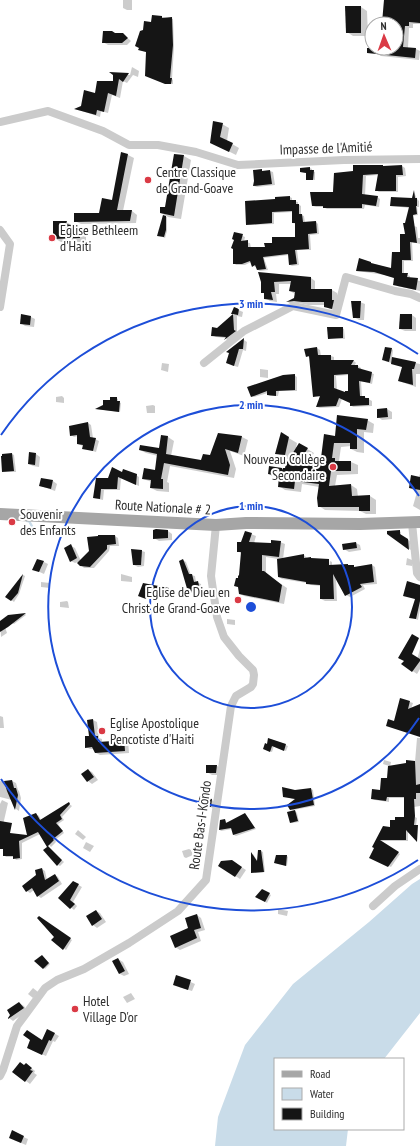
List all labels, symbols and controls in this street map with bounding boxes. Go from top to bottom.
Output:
north arrow [364,16,404,56]
text: N [380,19,387,33]
street label: Impasse de l'Amitié [279,137,373,159]
place label: Centre Classique de Grand-Goave [156,163,236,197]
marker: Centre Classique de Grand-Goave [143,175,153,185]
place label: Eglise Bethleem d'Haiti [60,221,138,255]
marker: Eglise Bethleem d'Haiti [47,233,57,243]
text: 3 min [239,296,263,311]
text: 2 min [239,397,263,412]
place label: Nouveau Collège Secondaire [243,450,325,484]
marker: Nouveau Collège Secondaire [328,462,338,472]
street label: Route Nationale # 2 [115,495,211,519]
text: 1 min [239,498,263,513]
place label: Souvenir des Enfants [20,505,76,539]
marker: Souvenir des Enfants [7,517,17,527]
place label: Eglise de Dieu en Christ de Grand-Goave [122,583,230,617]
marker: Eglise de Dieu en Christ de Grand-Goave [233,595,243,605]
centre of rings [244,600,258,614]
place label: Eglise Apostolique Pencotiste d'Haiti [110,714,199,748]
marker: Eglise Apostolique Pencotiste d'Haiti [97,726,107,736]
street label: Route Bas-I-Kondo [185,779,215,871]
place label: Hotel Village D'or [82,992,138,1026]
marker: Hotel Village D'or [70,1004,80,1014]
legend [274,1058,404,1130]
text: Road [310,1066,330,1081]
text: Water [310,1086,335,1101]
text: Building [310,1106,345,1121]

